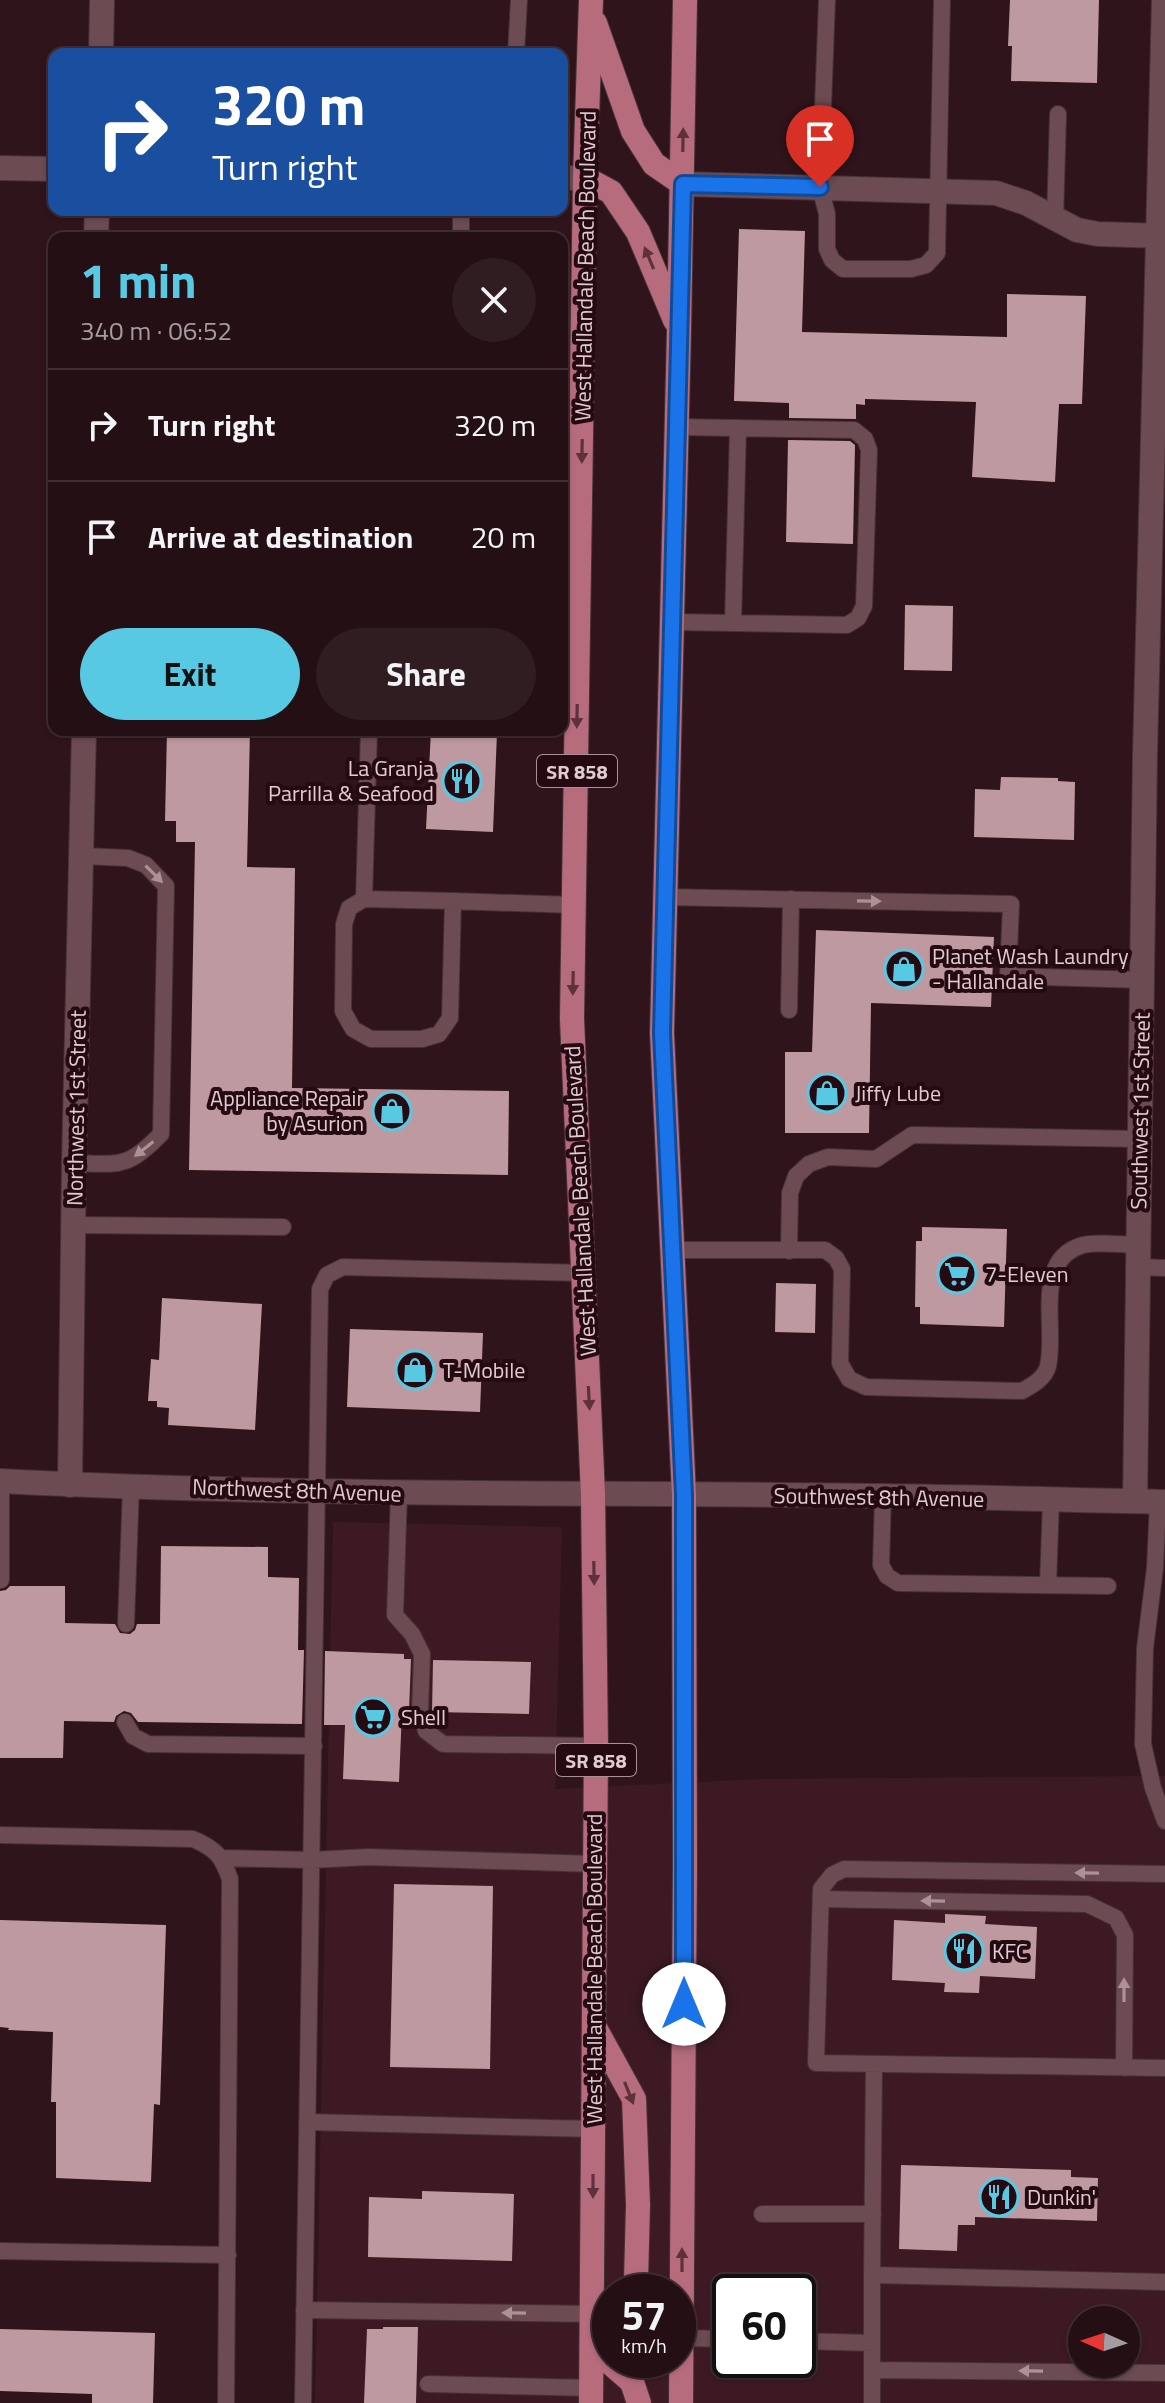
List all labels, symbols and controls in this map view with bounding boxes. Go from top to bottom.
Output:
text: 320 m [212,62,365,147]
icon: right [80,80,184,184]
pin [786,105,854,187]
street label: West Hallandale Beach Boulevard [565,110,605,422]
icon: arrive [798,117,842,161]
one-way arrow [677,127,689,152]
text: Turn right [212,139,357,194]
text: 1 min [80,244,197,317]
one-way arrow [643,246,656,270]
button: close [452,258,536,342]
text: 340 m · 06:52 [80,311,232,350]
text: Turn right [148,402,276,448]
text: 320 m [454,402,536,448]
icon: right [80,403,124,447]
one-way arrow [575,439,588,464]
text: Arrive at destination [148,514,413,560]
text: 20 m [471,514,536,560]
icon: arrive [80,515,124,559]
button: Exit [80,628,300,720]
button: Share [316,628,536,720]
one-way arrow [571,704,584,729]
place label: La Granja Parrilla & Seafood [268,751,434,810]
road number: SR 858 [537,755,617,787]
restaurant icon: La Granja Parrilla & Seafood [441,760,483,802]
one-way arrow [144,864,163,883]
one-way arrow [857,894,882,907]
place label: Planet Wash Laundry - Hallandale [932,939,1129,998]
shop icon: Planet Wash Laundry - Hallandale [883,948,925,990]
one-way arrow [567,971,579,996]
street label: Northwest 1st Street [57,1010,95,1206]
street label: Southwest 1st Street [1121,1012,1159,1210]
street label: West Hallandale Beach Boulevard [555,1045,605,1357]
shop icon: Jiffy Lube [806,1072,848,1114]
place label: Jiffy Lube [855,1076,941,1110]
place label: Appliance Repair by Asurion [210,1081,364,1140]
shop icon: Appliance Repair by Asurion [371,1090,413,1132]
one-way arrow [134,1141,154,1157]
supermarket icon: 7-Eleven [936,1253,978,1295]
place label: 7-Eleven [985,1257,1068,1291]
shop icon: T-Mobile [394,1349,436,1391]
place label: T-Mobile [443,1353,525,1387]
one-way arrow [583,1386,596,1411]
street label: Northwest 8th Avenue [192,1469,402,1511]
street label: Southwest 8th Avenue [773,1478,985,1516]
one-way arrow [588,1561,600,1586]
supermarket icon: Shell [352,1696,394,1738]
place label: Shell [401,1700,446,1734]
road number: SR 858 [556,1744,636,1776]
street label: West Hallandale Beach Boulevard [577,1814,611,2124]
one-way arrow [1074,1866,1099,1879]
one-way arrow [920,1895,945,1907]
restaurant icon: KFC [943,1930,985,1972]
place label: KFC [992,1934,1028,1968]
position arrow [642,1962,726,2046]
one-way arrow [1118,1977,1130,2002]
one-way arrow [623,2081,636,2105]
one-way arrow [587,2174,599,2199]
restaurant icon: Dunkin' [978,2176,1020,2218]
place label: Dunkin' [1027,2180,1096,2214]
one-way arrow [676,2247,688,2272]
speed limit sign: 60 [712,2274,816,2378]
text: 57 [622,2285,666,2346]
north arrow [1068,2306,1140,2378]
map controls [1068,2306,1140,2378]
one-way arrow [501,2307,526,2319]
text: km/h [621,2330,667,2361]
one-way arrow [1018,2365,1043,2377]

